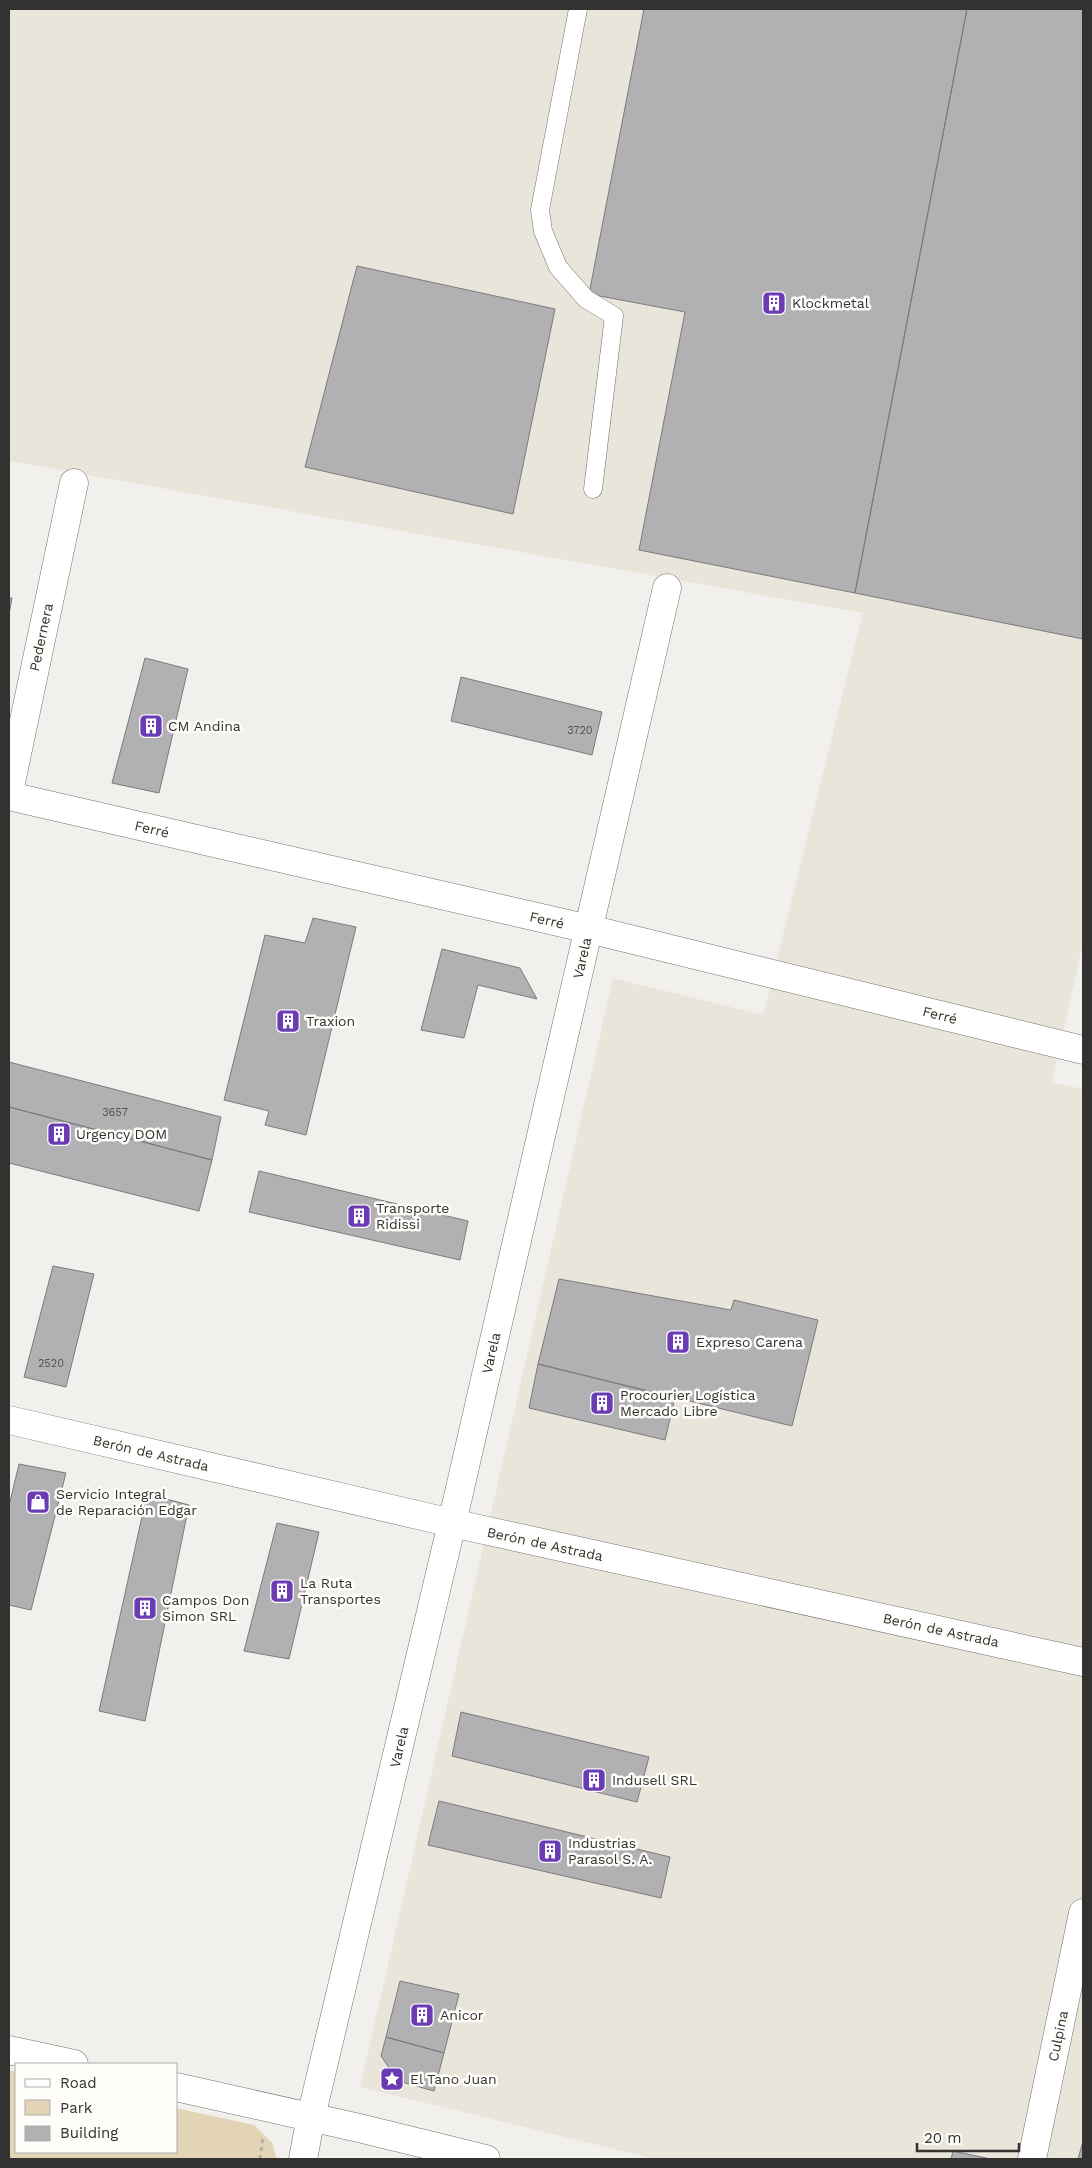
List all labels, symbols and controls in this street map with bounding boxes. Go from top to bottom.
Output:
building icon: Klockmetal [761,290,787,316]
place label: Klockmetal [792,295,870,311]
street label: Pedernera [26,601,56,673]
building icon: CM Andina [138,713,164,739]
place label: CM Andina [168,718,241,734]
house number: 3720 [567,724,593,737]
street label: Ferré [133,817,171,841]
street label: Ferré [528,908,566,932]
street label: Varela [569,936,595,980]
street label: Ferré [921,1003,959,1027]
building icon: Traxion [275,1008,301,1034]
place label: Traxion [306,1013,355,1029]
house number: 3657 [102,1106,128,1119]
building icon: Urgency DOM [46,1121,72,1147]
place label: Urgency DOM [76,1126,167,1142]
place label: Transporte Ridissi [376,1200,449,1232]
building icon: Transporte Ridissi [346,1203,372,1229]
building icon: Expreso Carena [665,1329,691,1355]
street label: Varela [478,1331,504,1375]
place label: Expreso Carena [696,1334,803,1350]
house number: 2520 [38,1357,64,1370]
place label: Procourier Logística Mercado Libre [620,1387,756,1419]
building icon: Procourier Logística Mercado Libre [589,1390,615,1416]
street label: Berón de Astrada [92,1432,210,1474]
place label: Servicio Integral de Reparación Edgar [56,1486,197,1518]
shop icon: Servicio Integral de Reparación Edgar [25,1489,51,1515]
street label: Berón de Astrada [486,1524,605,1564]
place label: La Ruta Transportes [300,1575,381,1607]
building icon: La Ruta Transportes [269,1578,295,1604]
place label: Campos Don Simon SRL [162,1592,249,1624]
building icon: Campos Don Simon SRL [132,1595,158,1621]
street label: Berón de Astrada [882,1610,1001,1650]
street label: Varela [386,1725,412,1769]
building icon: Indusell SRL [581,1767,607,1793]
place label: Indusell SRL [612,1772,697,1788]
place label: Industrias Parasol S. A. [568,1835,652,1867]
building icon: Industrias Parasol S. A. [537,1838,563,1864]
building icon: Anicor [409,2002,435,2028]
place label: Anicor [440,2007,484,2023]
street label: Culpina [1045,2009,1071,2063]
legend [15,2063,178,2153]
place icon: El Tano Juan [379,2066,405,2092]
place label: El Tano Juan [410,2071,497,2087]
text: Road [60,2074,97,2092]
text: Park [60,2099,93,2117]
scale bar [917,2120,1020,2152]
text: Building [60,2124,118,2142]
text: 20 m [924,2129,962,2147]

